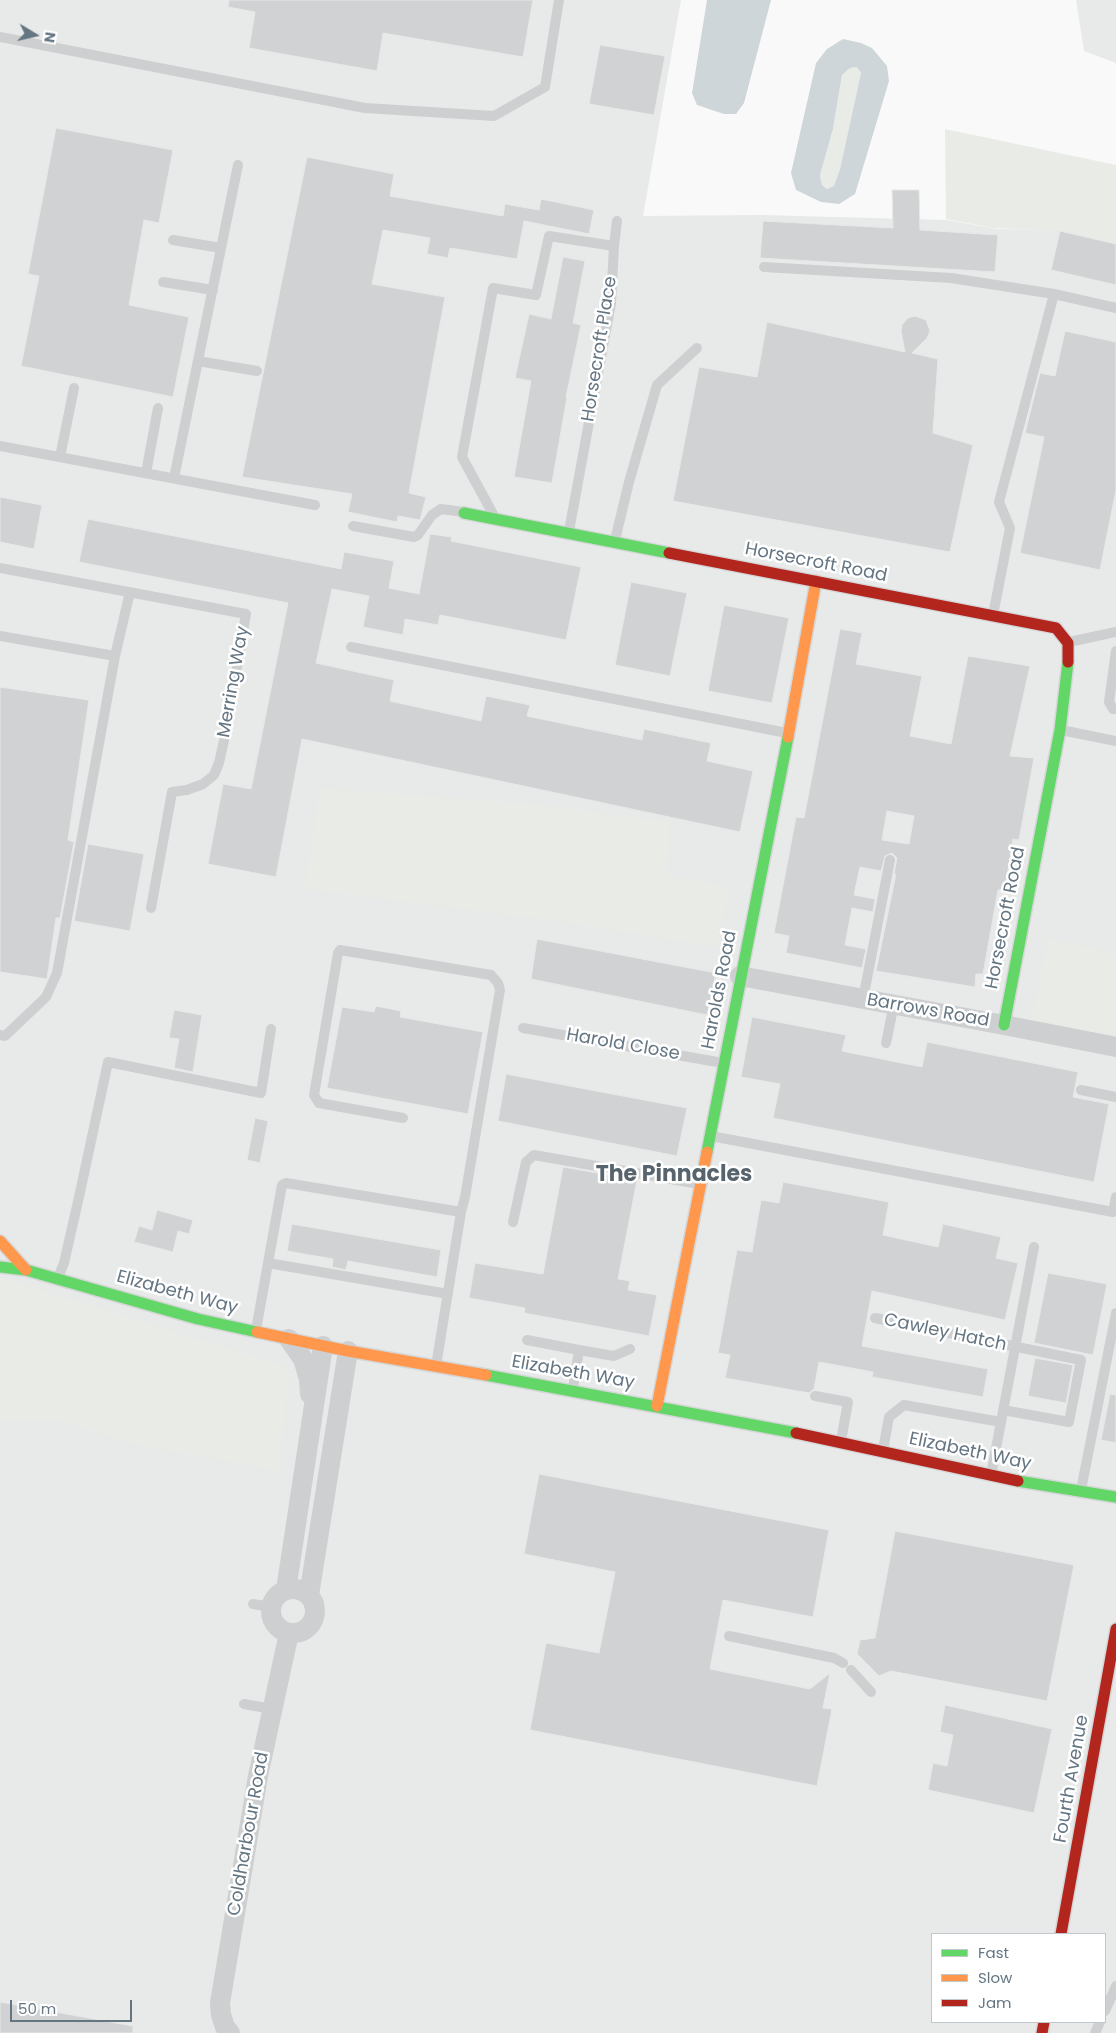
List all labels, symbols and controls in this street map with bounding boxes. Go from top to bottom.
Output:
north arrow [10,10,60,60]
text: N [39,31,61,44]
street label: Horsecroft Place [578,275,622,423]
street label: Horsecroft Road [743,539,889,587]
street label: Merring Way [214,625,254,739]
street label: Horsecroft Road [982,845,1030,991]
street label: Harolds Road [698,929,742,1051]
street label: Barrows Road [865,990,991,1032]
street label: Harold Close [565,1024,681,1066]
district label: The Pinnacles [596,1162,752,1188]
street label: Elizabeth Way [114,1266,240,1320]
street label: Cawley Hatch [882,1309,1008,1357]
street label: Elizabeth Way [510,1352,636,1394]
street label: Elizabeth Way [907,1428,1033,1476]
street label: Fourth Avenue [1050,1713,1094,1845]
street label: Coldharbour Road [224,1750,274,1918]
legend [931,1933,1106,2023]
text: Fast [978,1942,1009,1963]
text: Slow [978,1967,1012,1988]
scale bar [12,1990,135,2022]
text: Jam [978,1992,1012,2013]
text: 50 m [18,1998,56,2019]

